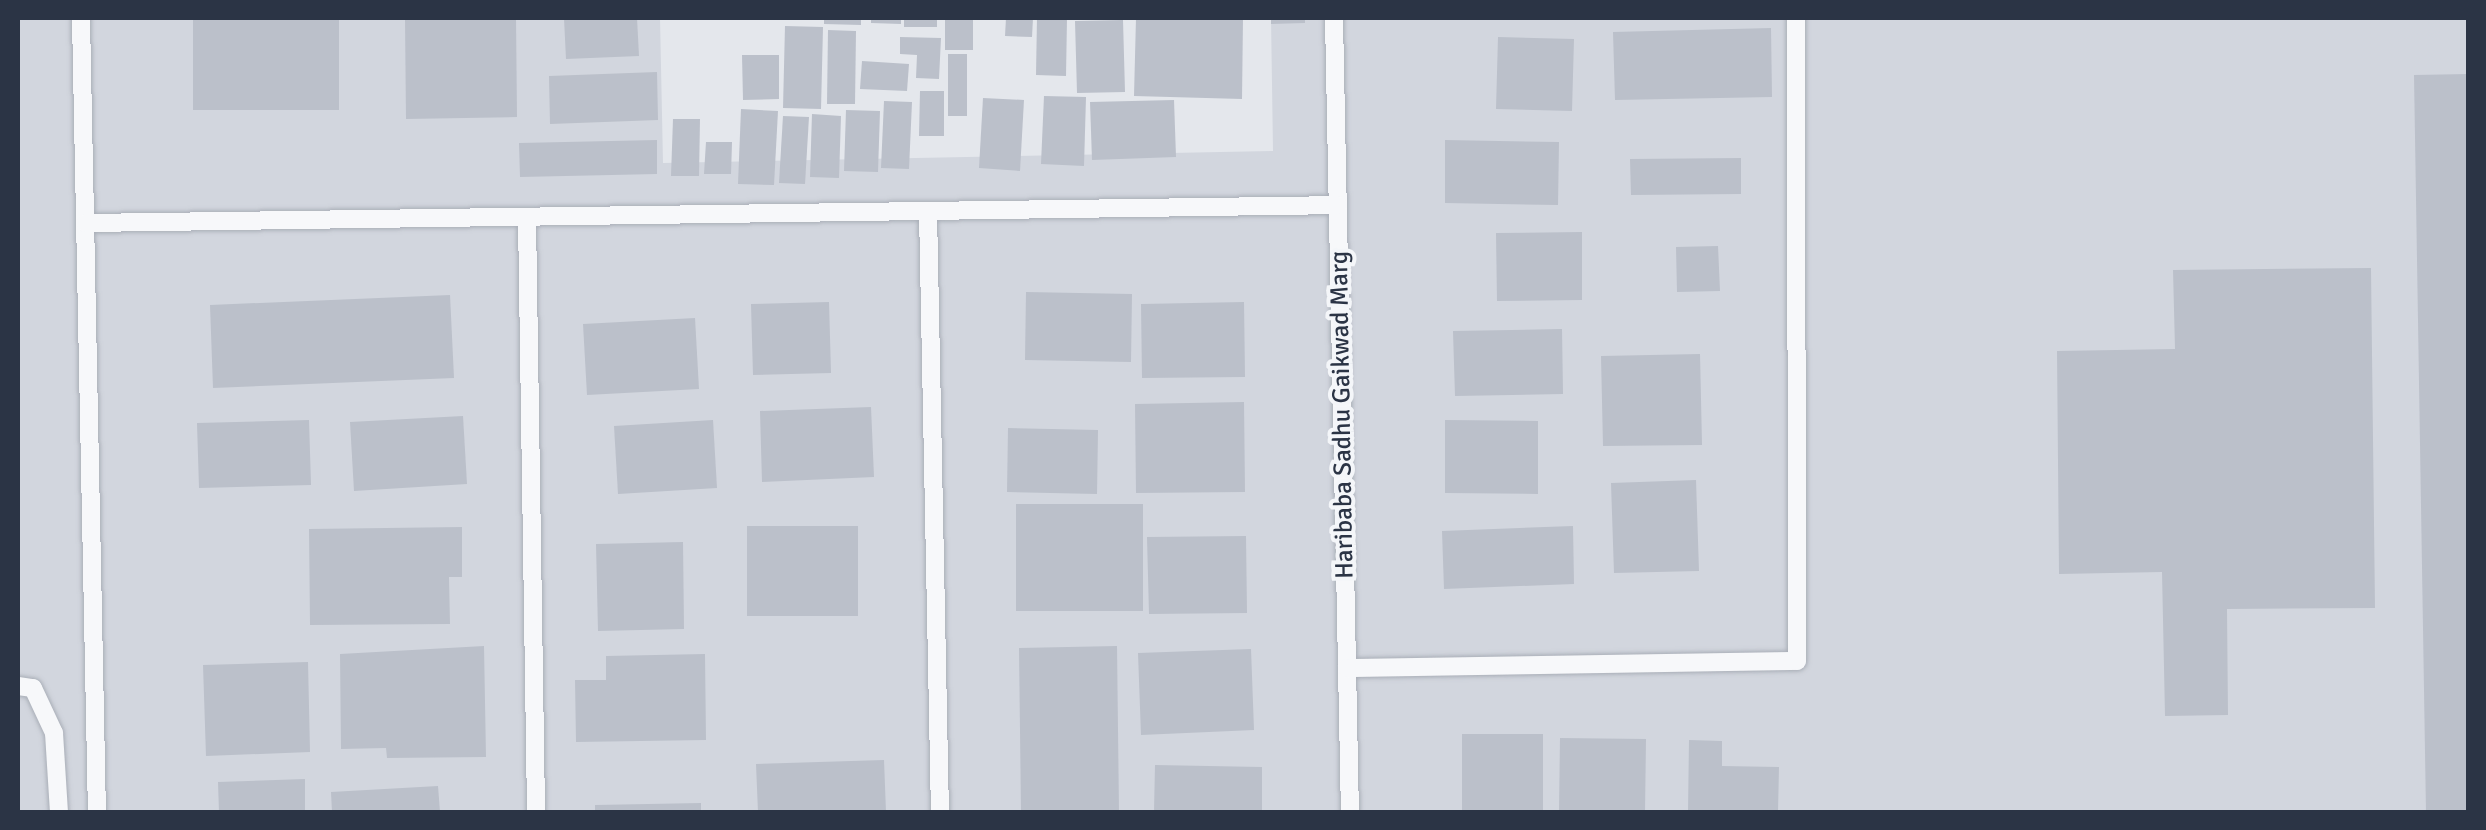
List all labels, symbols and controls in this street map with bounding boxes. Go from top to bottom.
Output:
street label: Haribaba Sadhu Gaikwad Marg [1324,251,1360,579]

